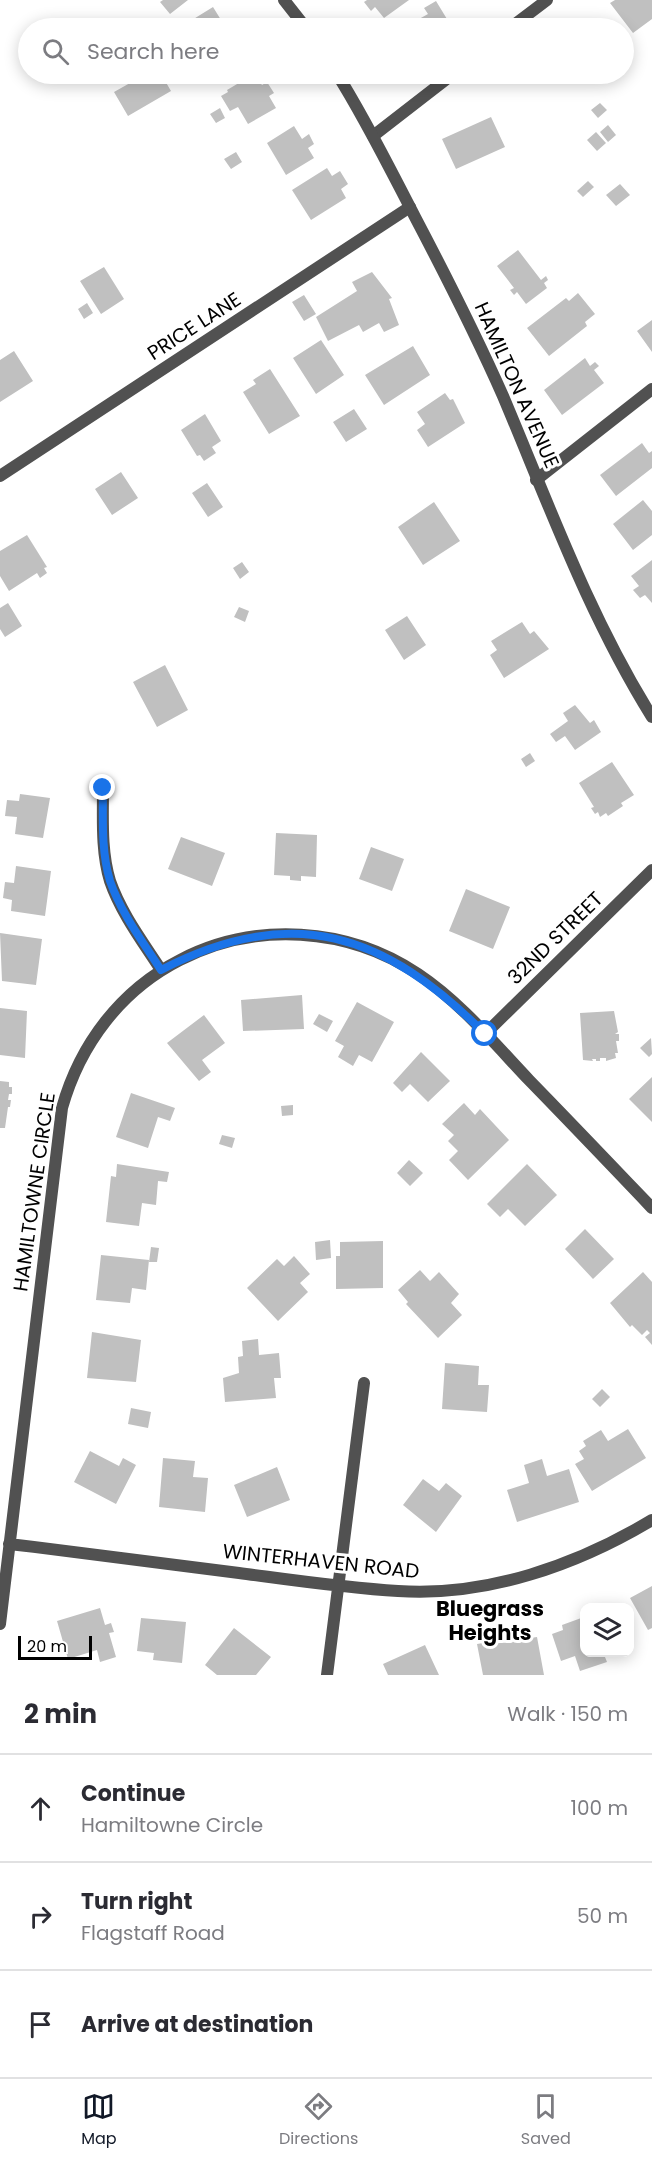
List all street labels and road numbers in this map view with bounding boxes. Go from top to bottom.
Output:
street label: PRICE LANE [142,285,246,367]
street label: HAMILTON AVENUE [468,297,566,473]
street label: 32ND STREET [501,885,609,991]
street label: HAMILTOWNE CIRCLE [6,1091,62,1293]
street label: WINTERHAVEN ROAD [221,1537,421,1585]

